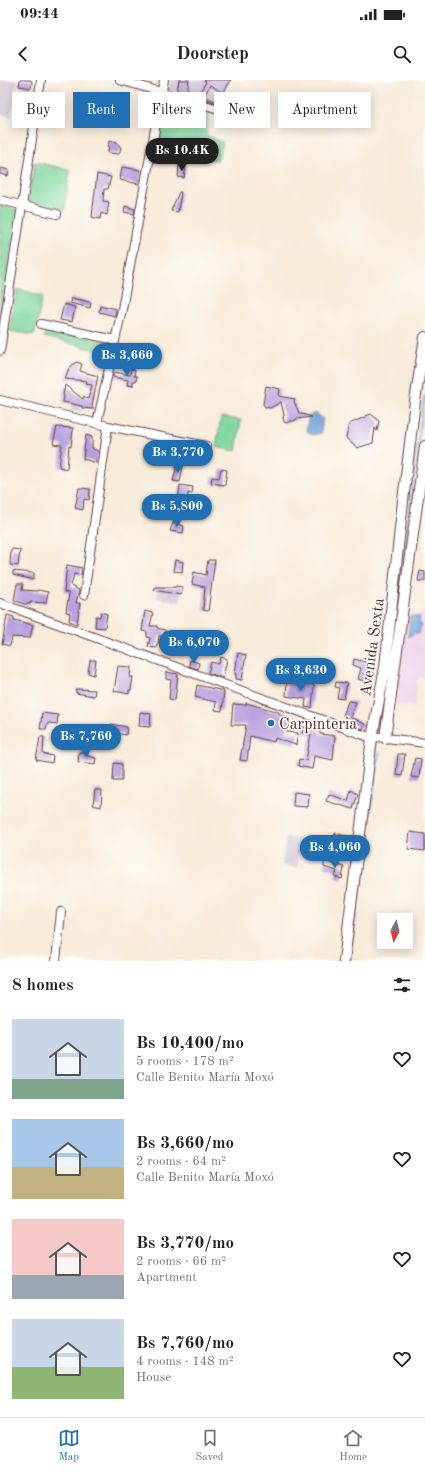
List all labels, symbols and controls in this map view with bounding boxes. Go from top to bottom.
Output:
text: 09:44 [20,7,59,22]
icon: back [12,43,34,65]
icon: search [391,43,413,65]
text: Doorstep [176,45,249,63]
chip: Buy [12,92,65,128]
chip: Rent [73,92,130,128]
chip: Filters [138,92,206,128]
chip: New [214,92,270,128]
chip: Apartment [278,92,371,128]
pin: Bs 10.4K [141,138,223,172]
text: Bs 10.4K [155,144,209,157]
pin: Bs 3,660 [86,343,168,377]
text: Bs 3,660 [101,349,153,362]
pin: Bs 3,770 [137,440,219,474]
text: Bs 3,770 [152,446,204,459]
pin: Bs 5,800 [136,494,218,528]
text: Bs 5,800 [151,500,203,513]
street label: Avenida Sexta [358,597,388,697]
pin: Bs 6,070 [153,630,235,664]
text: Bs 6,070 [168,636,220,649]
pin: Bs 3,630 [260,658,342,692]
text: Bs 3,630 [275,664,327,677]
place label: Carpinteria [279,717,357,733]
marker: Carpinteria [266,718,276,728]
pin: Bs 7,760 [45,724,127,758]
text: Bs 7,760 [60,730,112,743]
pin: Bs 4,060 [294,835,376,869]
text: Bs 4,060 [309,841,361,854]
north arrow [377,913,413,949]
map controls [377,913,413,949]
icon: filters [391,974,413,996]
text: 8 homes [12,977,74,994]
icon: home [44,1035,92,1083]
text: Bs 10,400/mo [136,1035,244,1052]
icon: heart [391,1048,413,1070]
text: 5 rooms · 178 m² [136,1055,234,1068]
text: Calle Benito María Moxó [136,1071,274,1084]
icon: home [44,1135,92,1183]
text: Bs 3,660/mo [136,1135,234,1152]
icon: heart [391,1148,413,1170]
text: 2 rooms · 64 m² [136,1155,226,1168]
text: Calle Benito María Moxó [136,1171,274,1184]
icon: home [44,1235,92,1283]
text: Bs 3,770/mo [136,1235,234,1252]
icon: heart [391,1248,413,1270]
text: 2 rooms · 66 m² [136,1255,226,1268]
text: Apartment [136,1271,197,1284]
icon: home [44,1335,92,1383]
text: Bs 7,760/mo [136,1335,234,1352]
icon: heart [391,1348,413,1370]
text: 4 rooms · 148 m² [136,1355,234,1368]
text: House [136,1371,171,1384]
tab: Map [58,1427,80,1465]
tab: Saved [196,1427,224,1465]
tab: Home [339,1427,367,1465]

